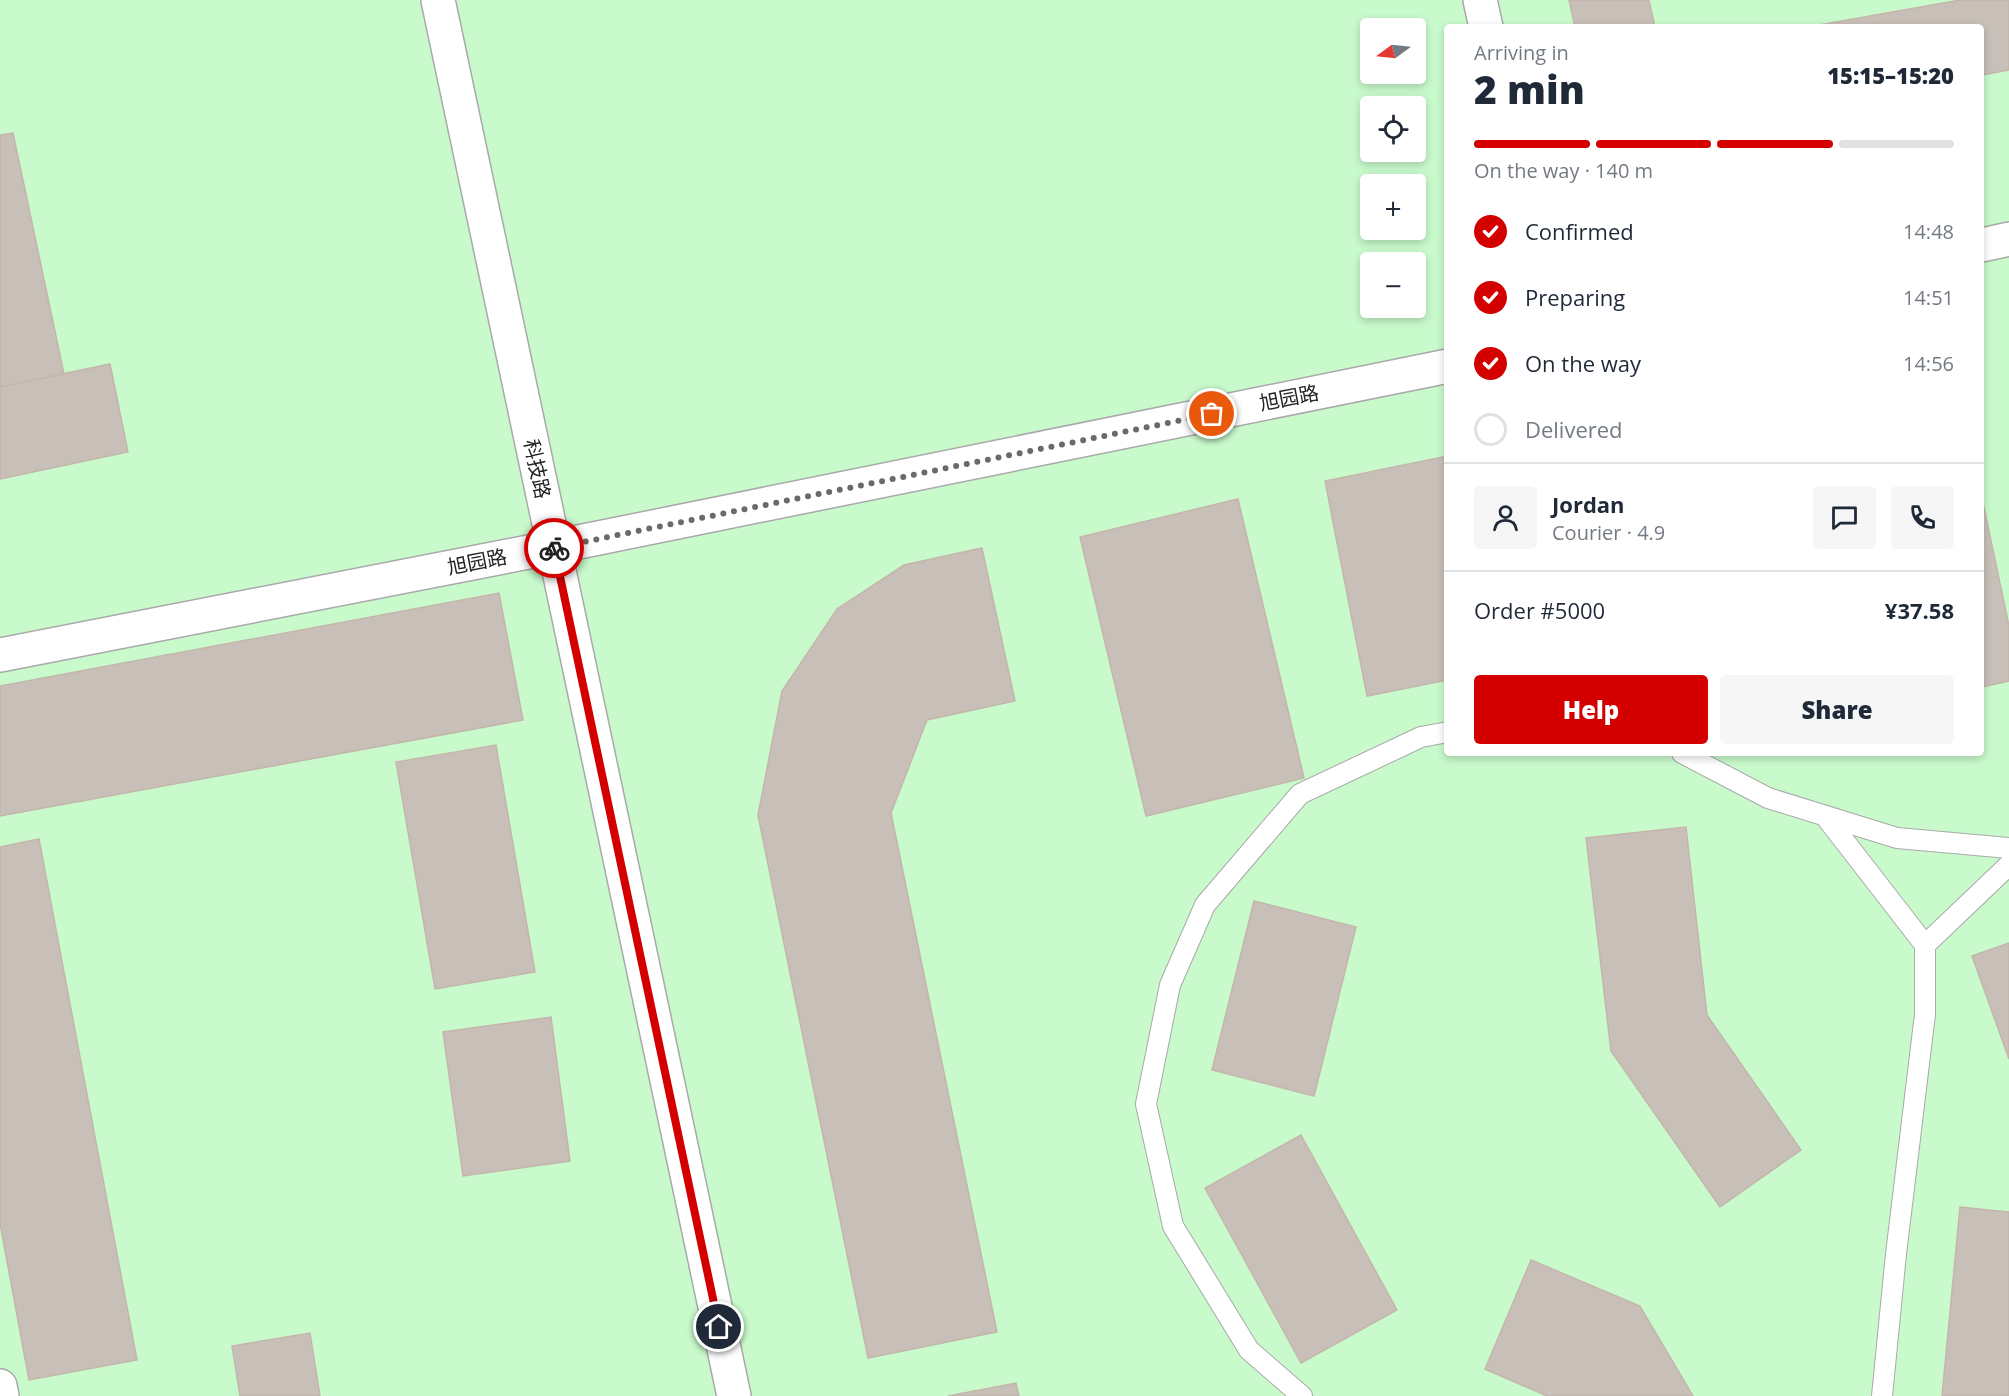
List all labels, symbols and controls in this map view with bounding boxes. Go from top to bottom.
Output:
north arrow [1360,18,1426,84]
map controls [1360,18,1426,318]
text: Arriving in [1474,39,1569,66]
text: 15:15–15:20 [1827,60,1954,90]
text: 2 min [1474,62,1585,115]
button: locate [1360,96,1426,162]
text: On the way · 140 m [1474,157,1653,184]
button: + [1360,174,1426,240]
icon: check [1474,215,1507,248]
text: Confirmed [1525,216,1634,246]
text: 14:48 [1903,218,1954,245]
button: − [1360,252,1426,318]
icon: check [1474,281,1507,314]
text: Preparing [1525,282,1625,312]
text: 14:51 [1903,284,1954,311]
icon: check [1474,347,1507,380]
text: On the way [1525,348,1641,378]
text: 14:56 [1903,350,1954,377]
street label: 旭园路 [1257,379,1321,416]
pin [1186,388,1237,439]
icon: bag [1195,397,1228,430]
text: Delivered [1525,414,1623,444]
street label: 科技路 [518,437,557,501]
button: person [1474,486,1537,549]
button: chat [1813,486,1876,549]
button: phone [1891,486,1954,549]
text: Jordan [1552,489,1625,519]
courier [524,518,584,578]
text: Courier · 4.9 [1552,519,1665,546]
icon: bike [538,532,571,565]
street label: 旭园路 [445,543,509,580]
text: Order #5000 [1474,595,1605,625]
text: ¥37.58 [1885,595,1954,625]
button: Help [1474,675,1708,744]
button: Share [1720,675,1954,744]
pin [693,1301,744,1352]
icon: home [702,1310,735,1343]

